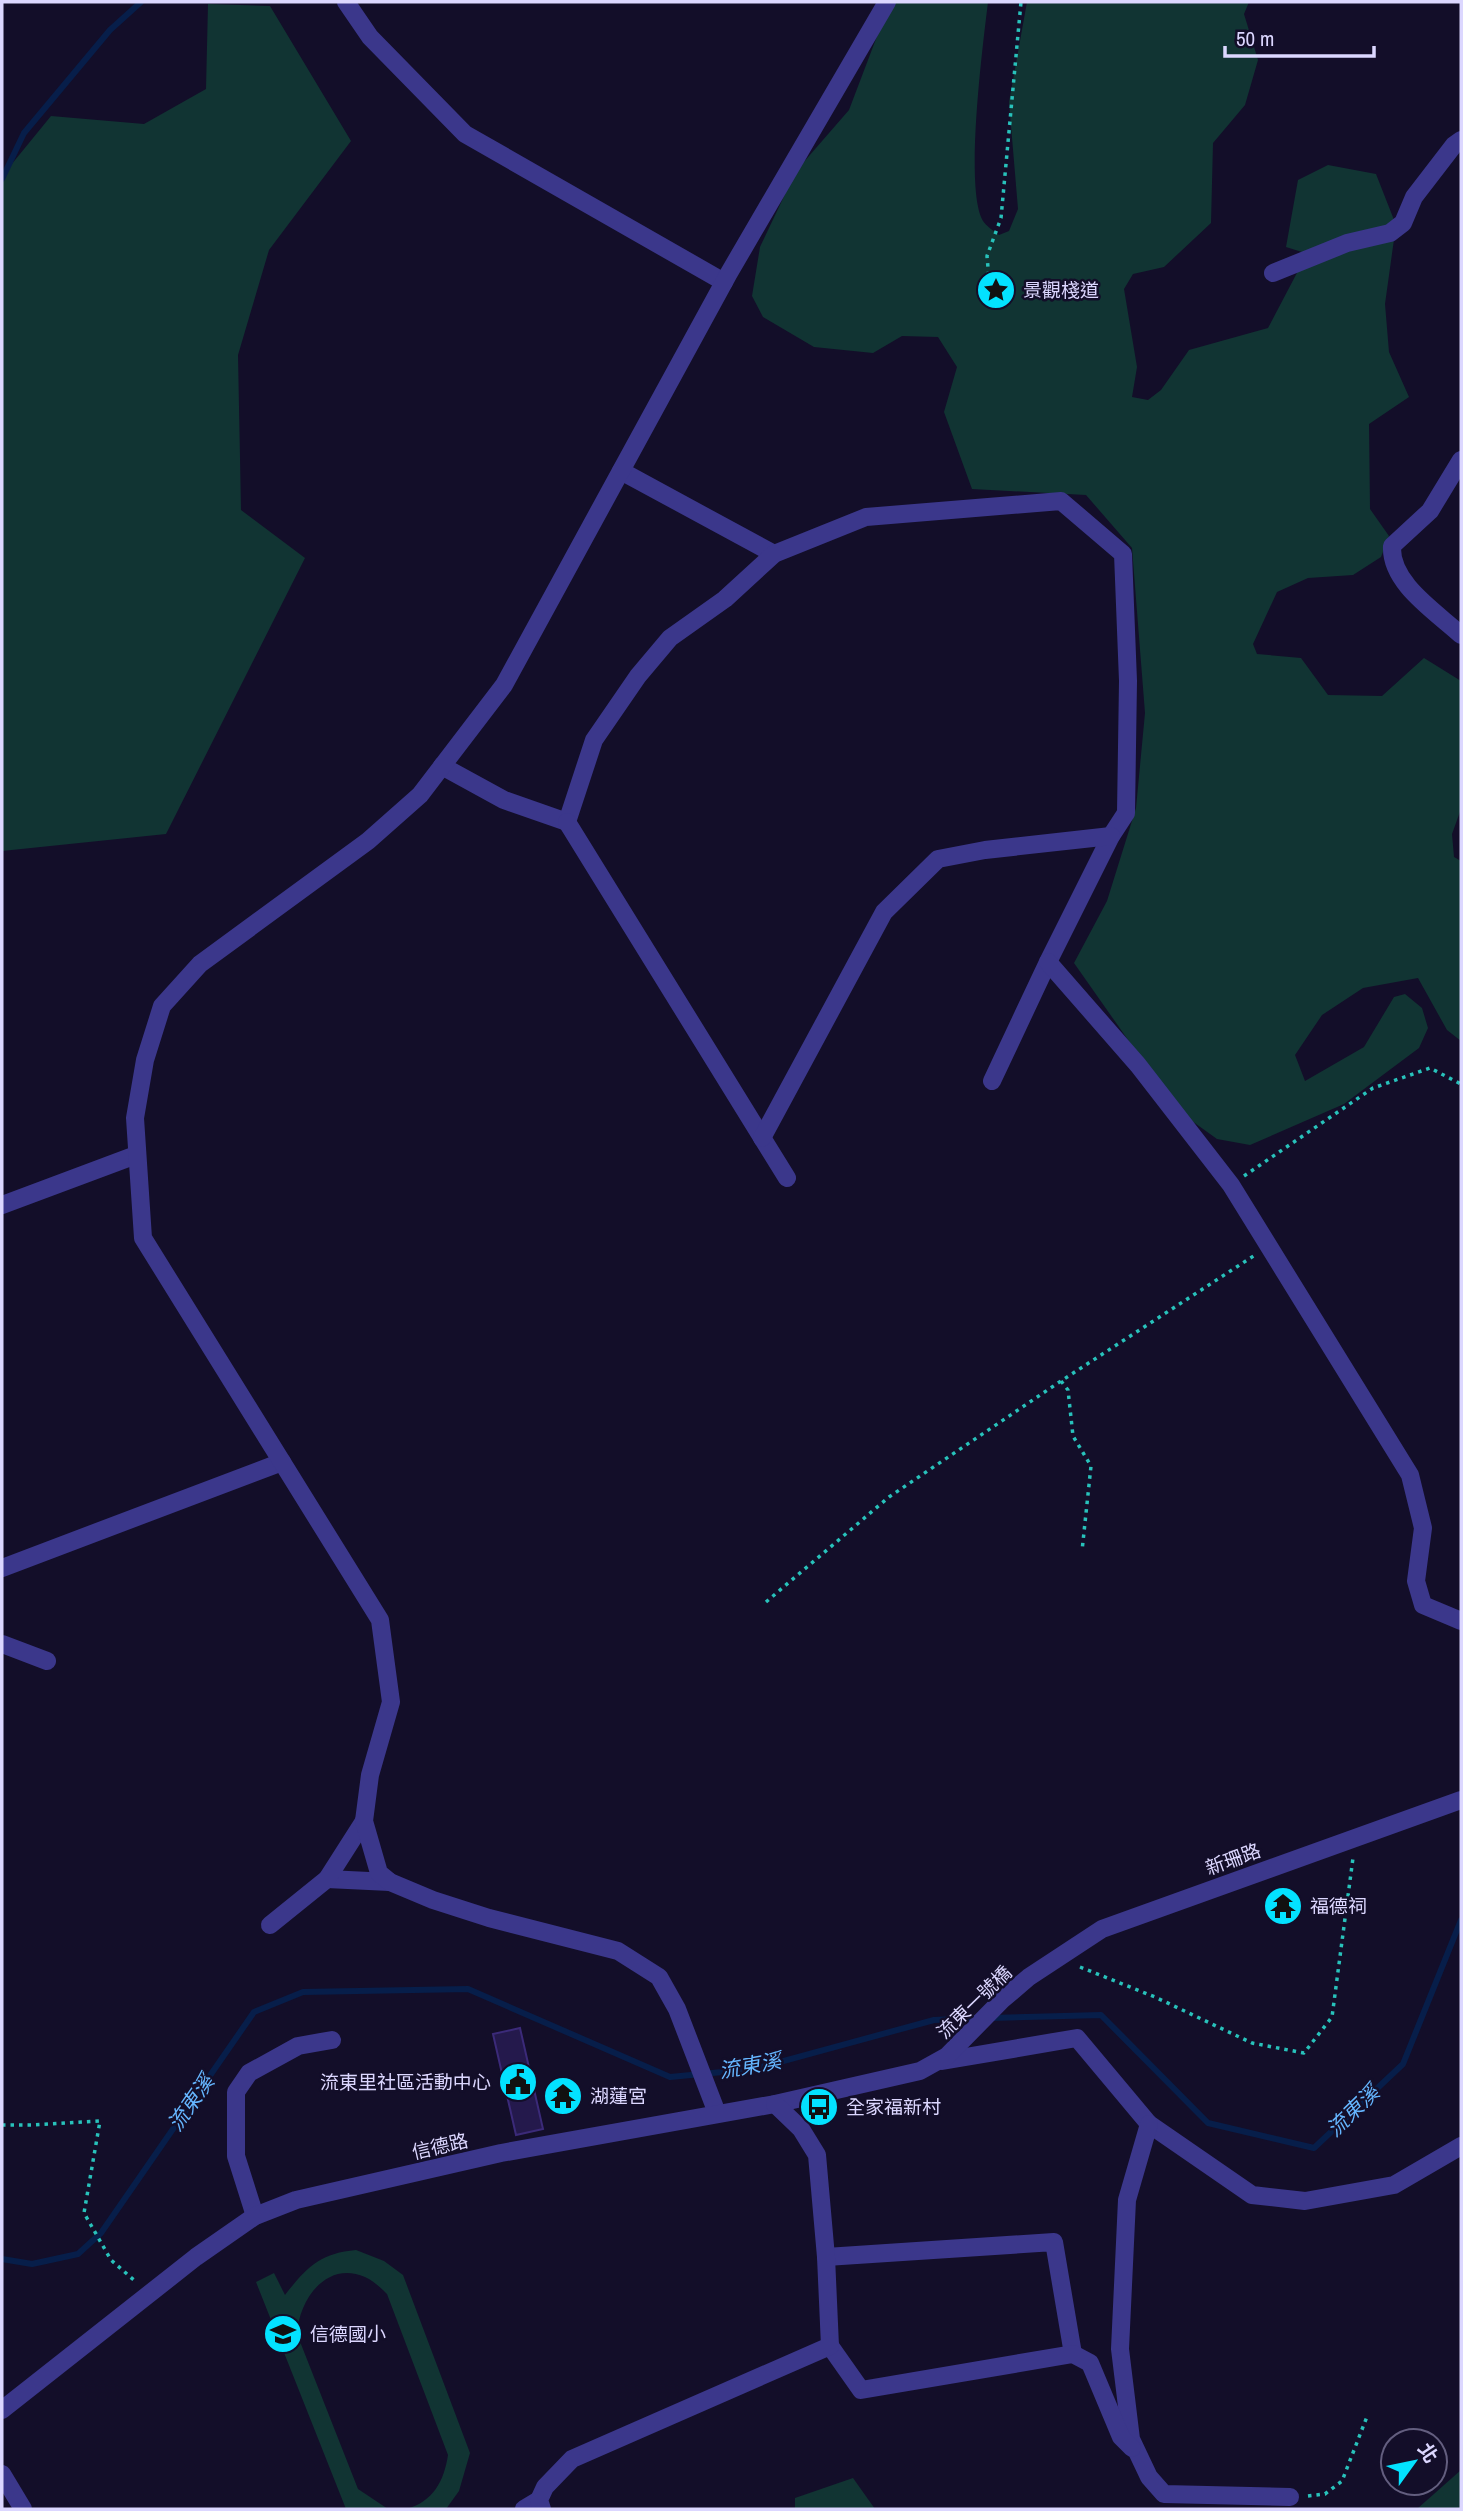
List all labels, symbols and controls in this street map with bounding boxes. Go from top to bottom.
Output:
scale bar [1225,14,1374,58]
text: 50 m [1236,24,1274,53]
place icon: 景觀棧道 [975,269,1017,311]
place label: 景觀棧道 [1023,277,1099,303]
street label: 新珊路 [1202,1837,1264,1881]
temple icon: 福德祠 [1262,1885,1304,1927]
place label: 福德祠 [1310,1893,1367,1919]
street label: 流東一號橋 [931,1960,1017,2044]
water label: 流東溪 [716,2045,786,2085]
public building icon: 流東里社區活動中心 [497,2061,539,2103]
water label: 流東溪 [161,2066,222,2137]
place label: 流東里社區活動中心 [320,2069,491,2095]
temple icon: 湖蓮宮 [542,2075,584,2117]
water label: 流東溪 [1320,2076,1388,2143]
place label: 湖蓮宮 [590,2083,647,2109]
bus stop icon: 全家福新村 [798,2086,840,2128]
place label: 全家福新村 [846,2094,941,2120]
street label: 信德路 [409,2127,471,2165]
school or university icon: 信德國小 [262,2313,304,2355]
place label: 信德國小 [310,2321,386,2347]
north arrow [1379,2427,1449,2497]
text: 北 [1412,2438,1444,2468]

